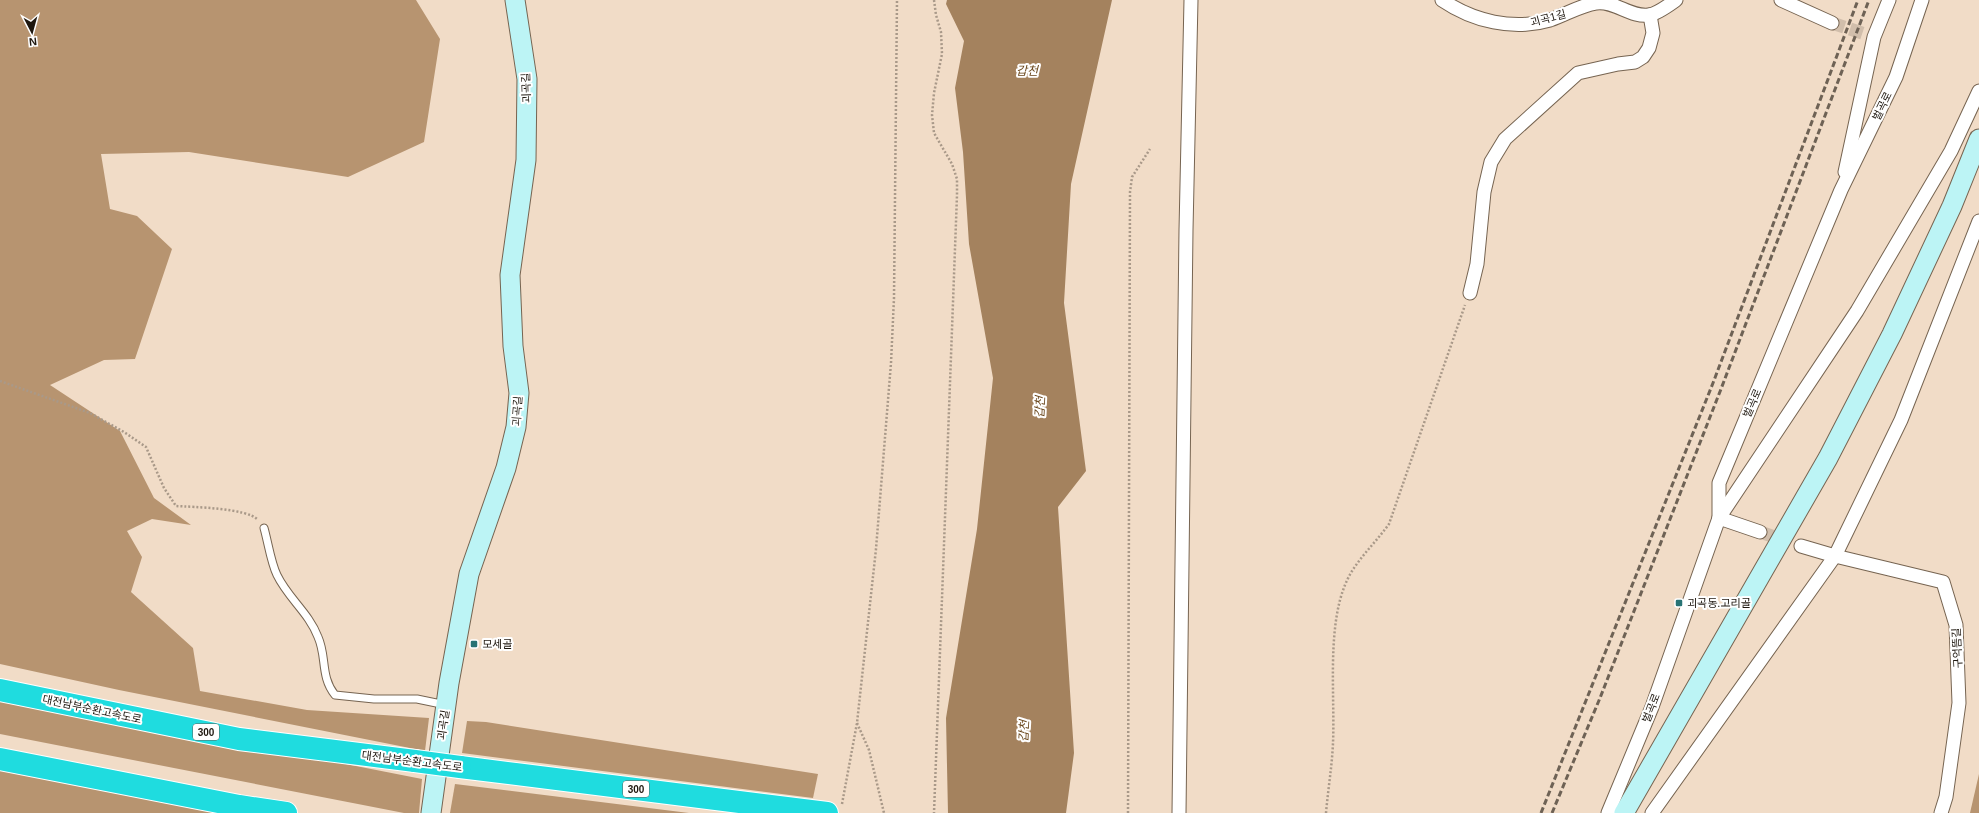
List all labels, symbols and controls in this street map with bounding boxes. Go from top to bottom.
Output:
street label: 괴곡1길 [1529,7,1567,29]
north arrow [12,12,52,52]
text: N [28,36,38,48]
water label: 갑천 [1016,64,1040,78]
street label: 괴곡길 [519,73,533,103]
street label: 벌곡로 [1870,90,1894,122]
street label: 벌곡로 [1741,387,1763,419]
water label: 갑천 [1032,394,1048,418]
street label: 괴곡길 [510,395,524,427]
place label: 괴곡동.고리골 [1687,597,1751,609]
marker: 괴곡동.고리골 [1674,598,1684,608]
street label: 구억뜸길 [1950,627,1964,669]
place label: 모세골 [482,638,512,650]
marker: 모세골 [469,639,479,649]
street label: 벌곡로 [1640,692,1662,724]
street label: 대전남부순환고속도로 [41,693,143,725]
street label: 괴곡길 [435,709,451,741]
water label: 갑천 [1016,718,1032,742]
road number: 300 [193,724,219,740]
street label: 대전남부순환고속도로 [361,749,463,773]
road number: 300 [623,781,649,797]

